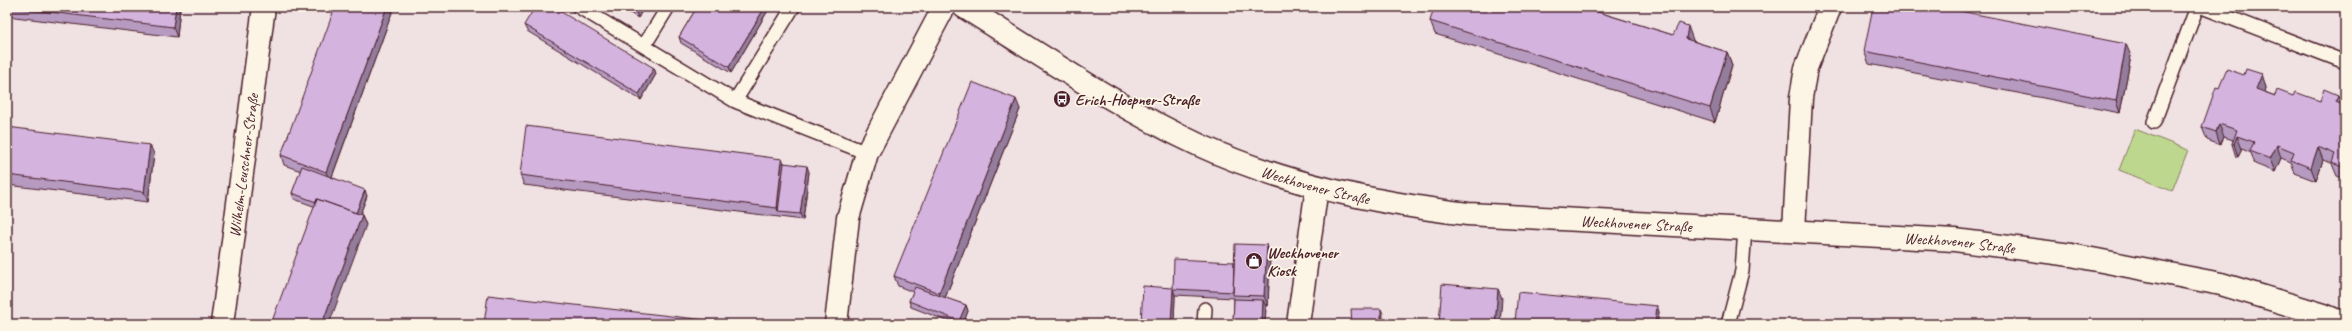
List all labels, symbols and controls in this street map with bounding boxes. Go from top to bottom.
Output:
bus stop icon: Erich-Hoepner-Straße [1052,89,1072,109]
place label: Erich-Hoepner-Straße [1075,90,1201,110]
street label: Wilhelm-Leuschner-Straße [225,91,264,238]
street label: Weckhovener Straße [1258,161,1373,210]
street label: Weckhovener Straße [1580,211,1694,237]
street label: Weckhovener Straße [1904,228,2018,259]
place label: Weckhovener Kiosk [1267,243,1340,281]
shop icon: Weckhovener Kiosk [1244,251,1264,271]

